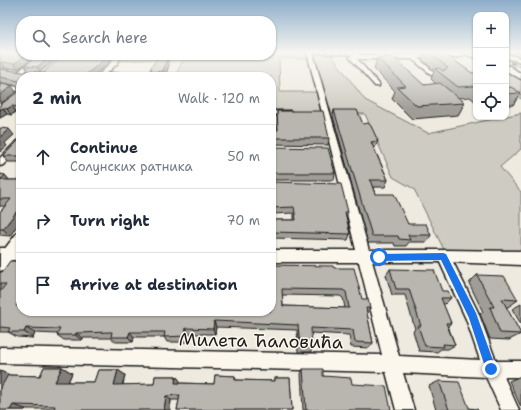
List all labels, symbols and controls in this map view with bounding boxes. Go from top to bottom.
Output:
map controls [473,12,509,120]
button: + [473,12,509,48]
search box [16,16,276,60]
icon: search [30,27,52,49]
text: Search here [62,28,148,48]
button: − [473,48,509,84]
button: locate [473,84,509,120]
text: 2 min [32,87,82,109]
text: Walk · 120 m [178,90,260,107]
text: Continue [70,138,138,158]
icon: ahead [32,146,54,168]
text: 50 m [227,148,260,165]
text: Солунских ратника [70,158,193,175]
icon: right [32,210,54,232]
text: Turn right [70,211,150,231]
text: 70 m [226,212,260,229]
route start [370,248,388,266]
icon: arrive [32,274,54,296]
text: Arrive at destination [70,275,238,295]
street label: Милета Ћаловића [179,328,343,354]
route end [482,360,500,378]

